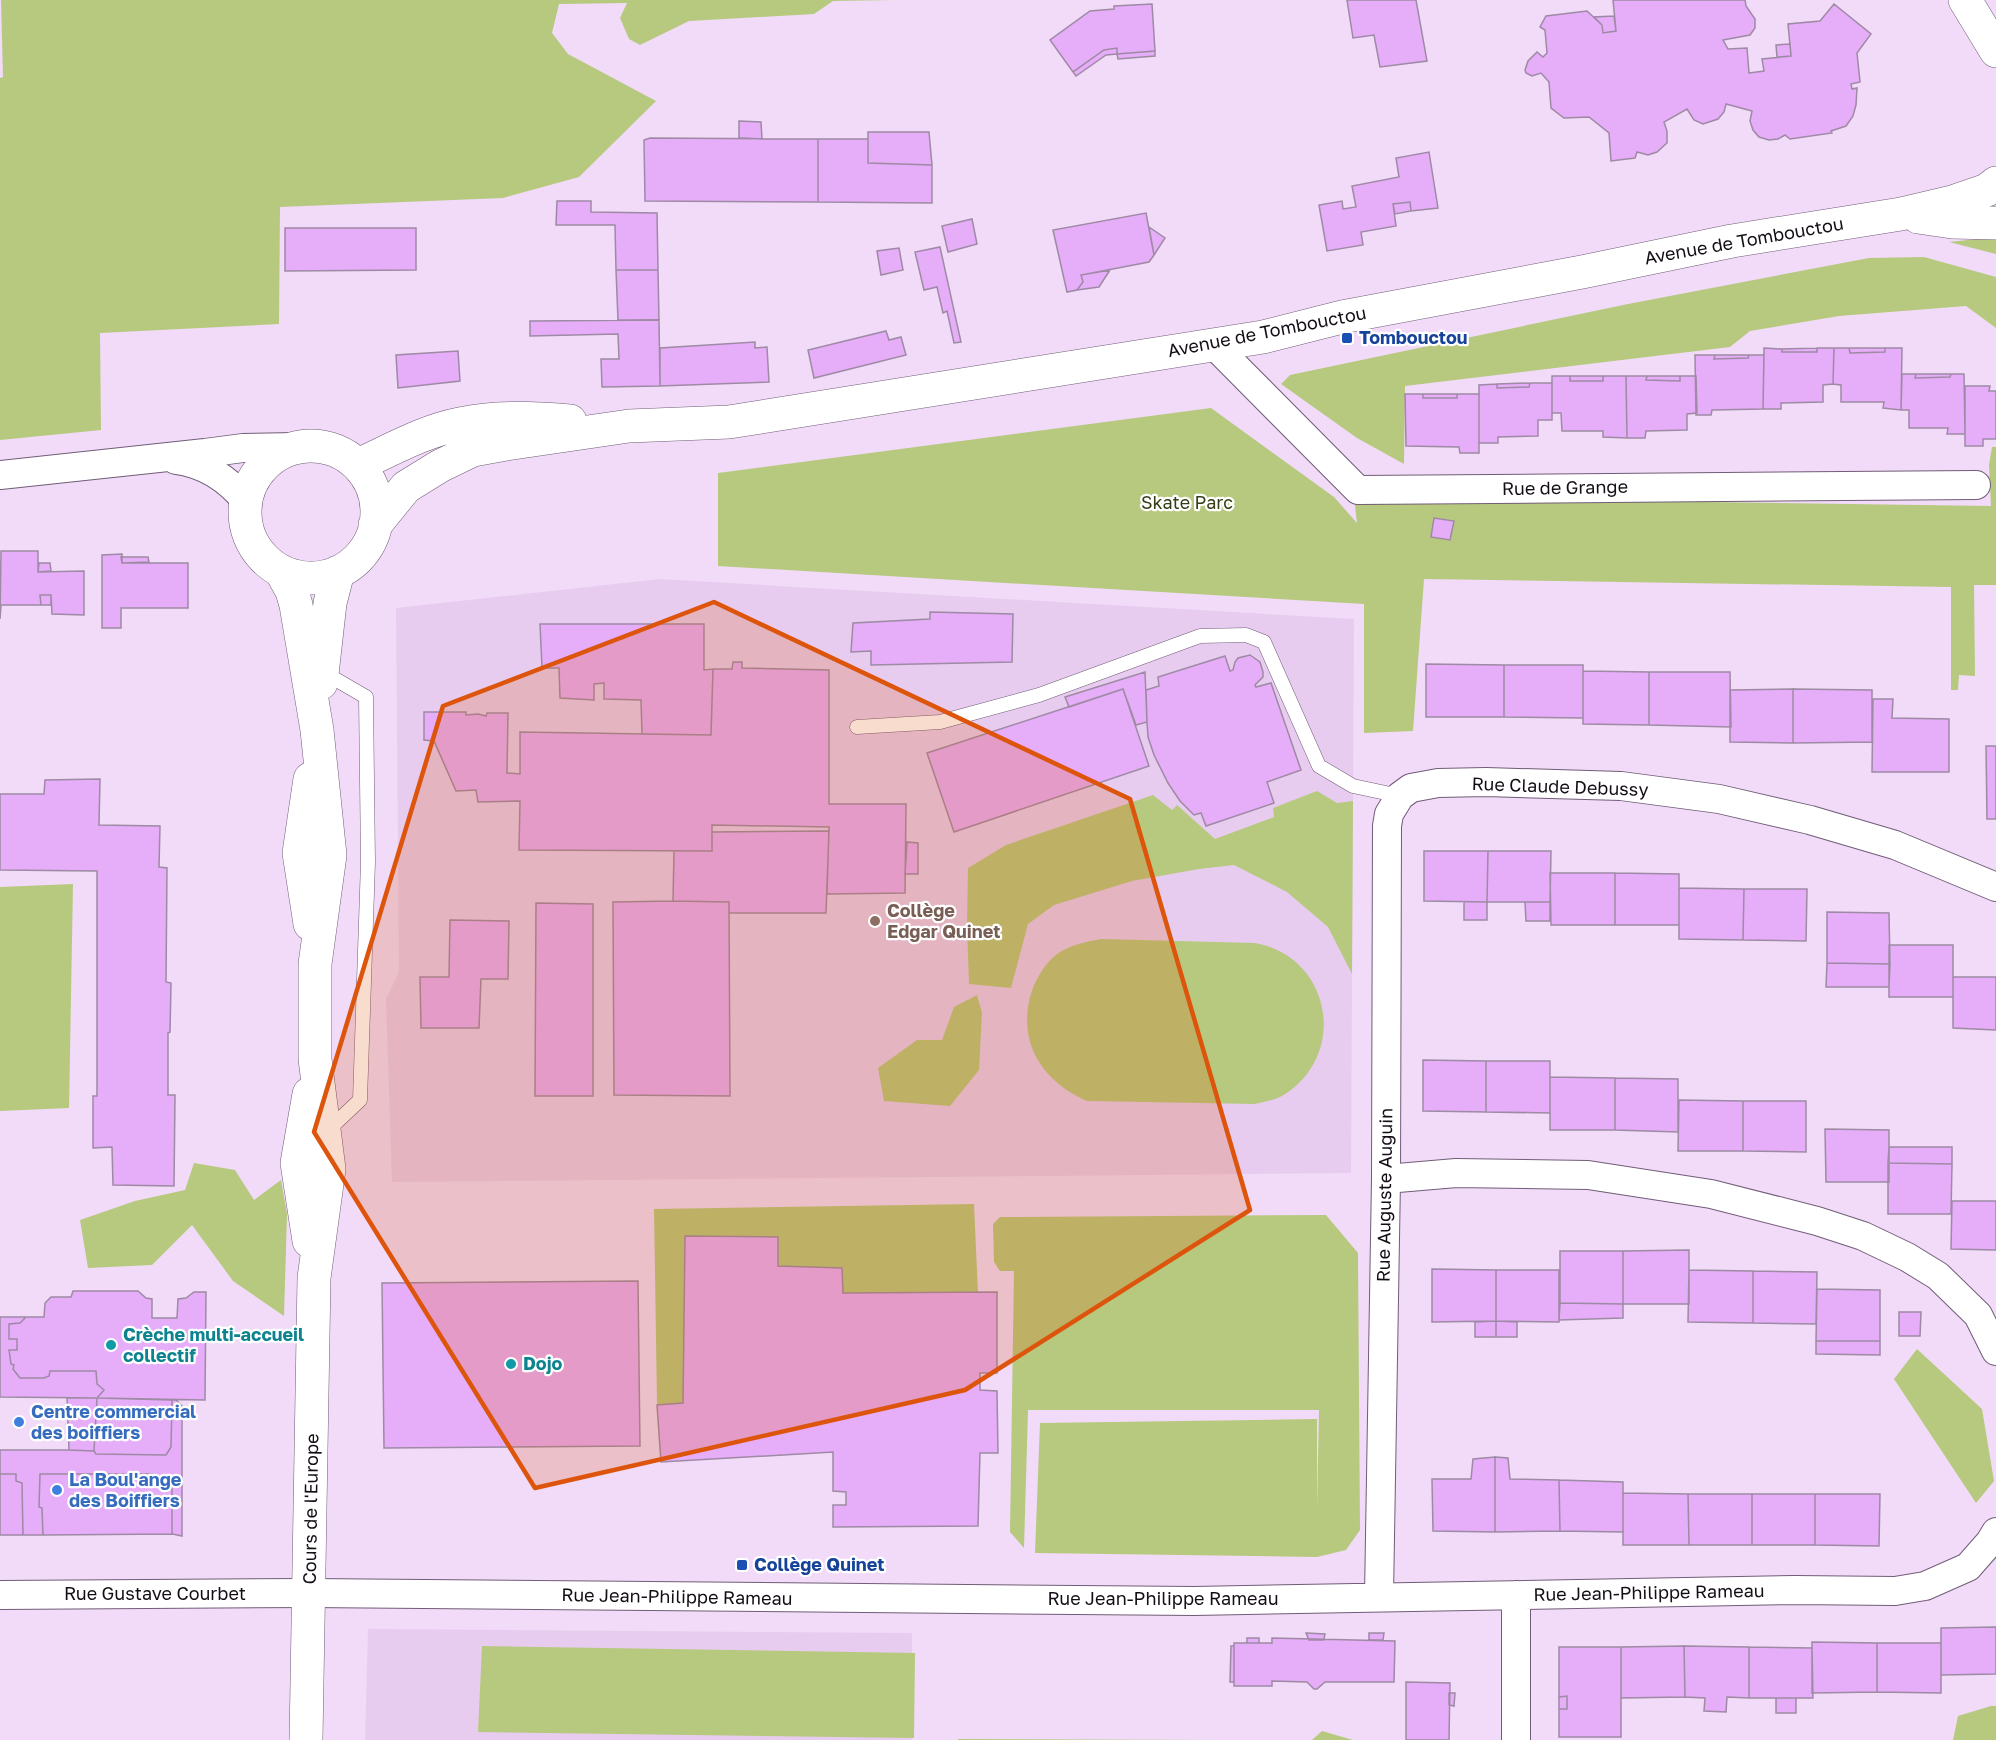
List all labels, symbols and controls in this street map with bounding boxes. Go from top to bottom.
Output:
street label: Avenue de Tombouctou [1643,212,1845,268]
street label: Avenue de Tombouctou [1166,301,1368,361]
place label: Tombouctou [1359,326,1467,348]
marker: Tombouctou [1340,331,1354,345]
street label: Rue de Grange [1502,475,1628,499]
park label: Skate Parc [1141,491,1233,513]
street label: Rue Claude Debussy [1471,772,1649,800]
place label: Collège Edgar Quinet [887,899,1000,942]
marker: Collège Edgar Quinet [868,914,882,928]
street label: Rue Auguste Auguin [1371,1108,1397,1282]
place label: Crèche multi-accueil collectif [123,1323,304,1366]
marker: Crèche multi-accueil collectif [104,1338,118,1352]
place label: Dojo [523,1352,563,1374]
marker: Dojo [504,1357,518,1371]
place label: Centre commercial des boiffiers [31,1400,196,1443]
marker: Centre commercial des boiffiers [12,1415,26,1429]
street label: Cours de l'Europe [298,1433,322,1585]
place label: La Boul'ange des Boiffiers [69,1468,182,1511]
marker: La Boul'ange des Boiffiers [50,1483,64,1497]
place label: Collège Quinet [754,1553,884,1575]
marker: Collège Quinet [735,1558,749,1572]
street label: Rue Jean-Philippe Rameau [1533,1579,1765,1605]
street label: Rue Gustave Courbet [64,1582,246,1604]
street label: Rue Jean-Philippe Rameau [561,1583,793,1609]
street label: Rue Jean-Philippe Rameau [1047,1587,1279,1609]

